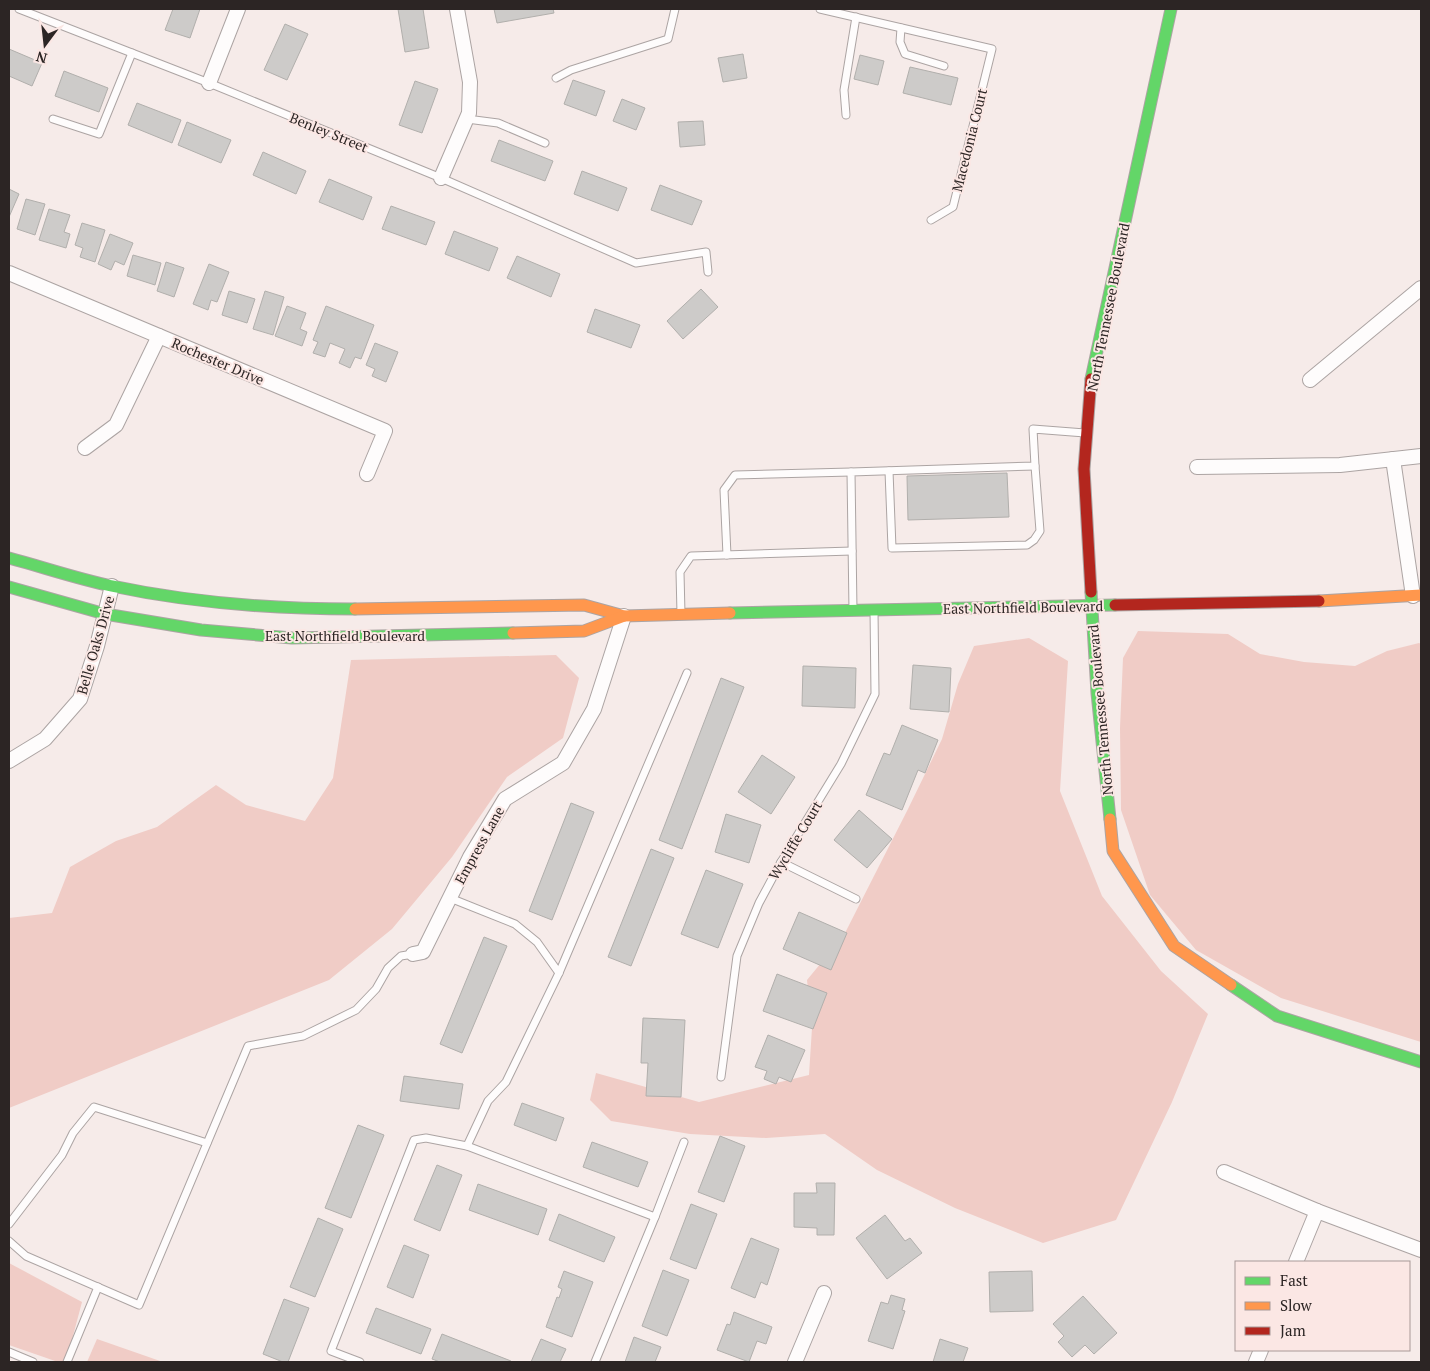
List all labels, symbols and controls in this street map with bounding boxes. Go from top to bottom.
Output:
north arrow [20,20,70,70]
text: N [34,47,49,69]
street label: Macedonia Court [947,85,991,194]
street label: Benley Street [287,108,372,157]
street label: North Tennessee Boulevard [1082,221,1134,393]
street label: Rochester Drive [169,333,267,389]
street label: Belle Oaks Drive [72,593,118,697]
street label: East Northfield Boulevard [943,596,1103,618]
street label: North Tennessee Boulevard [1083,624,1117,796]
street label: East Northfield Boulevard [265,626,425,645]
street label: Wycliffe Court [764,796,826,883]
street label: Empress Lane [450,803,508,887]
legend [1235,1261,1410,1351]
text: Fast [1280,1270,1308,1290]
text: Slow [1280,1295,1313,1315]
text: Jam [1280,1320,1306,1340]

